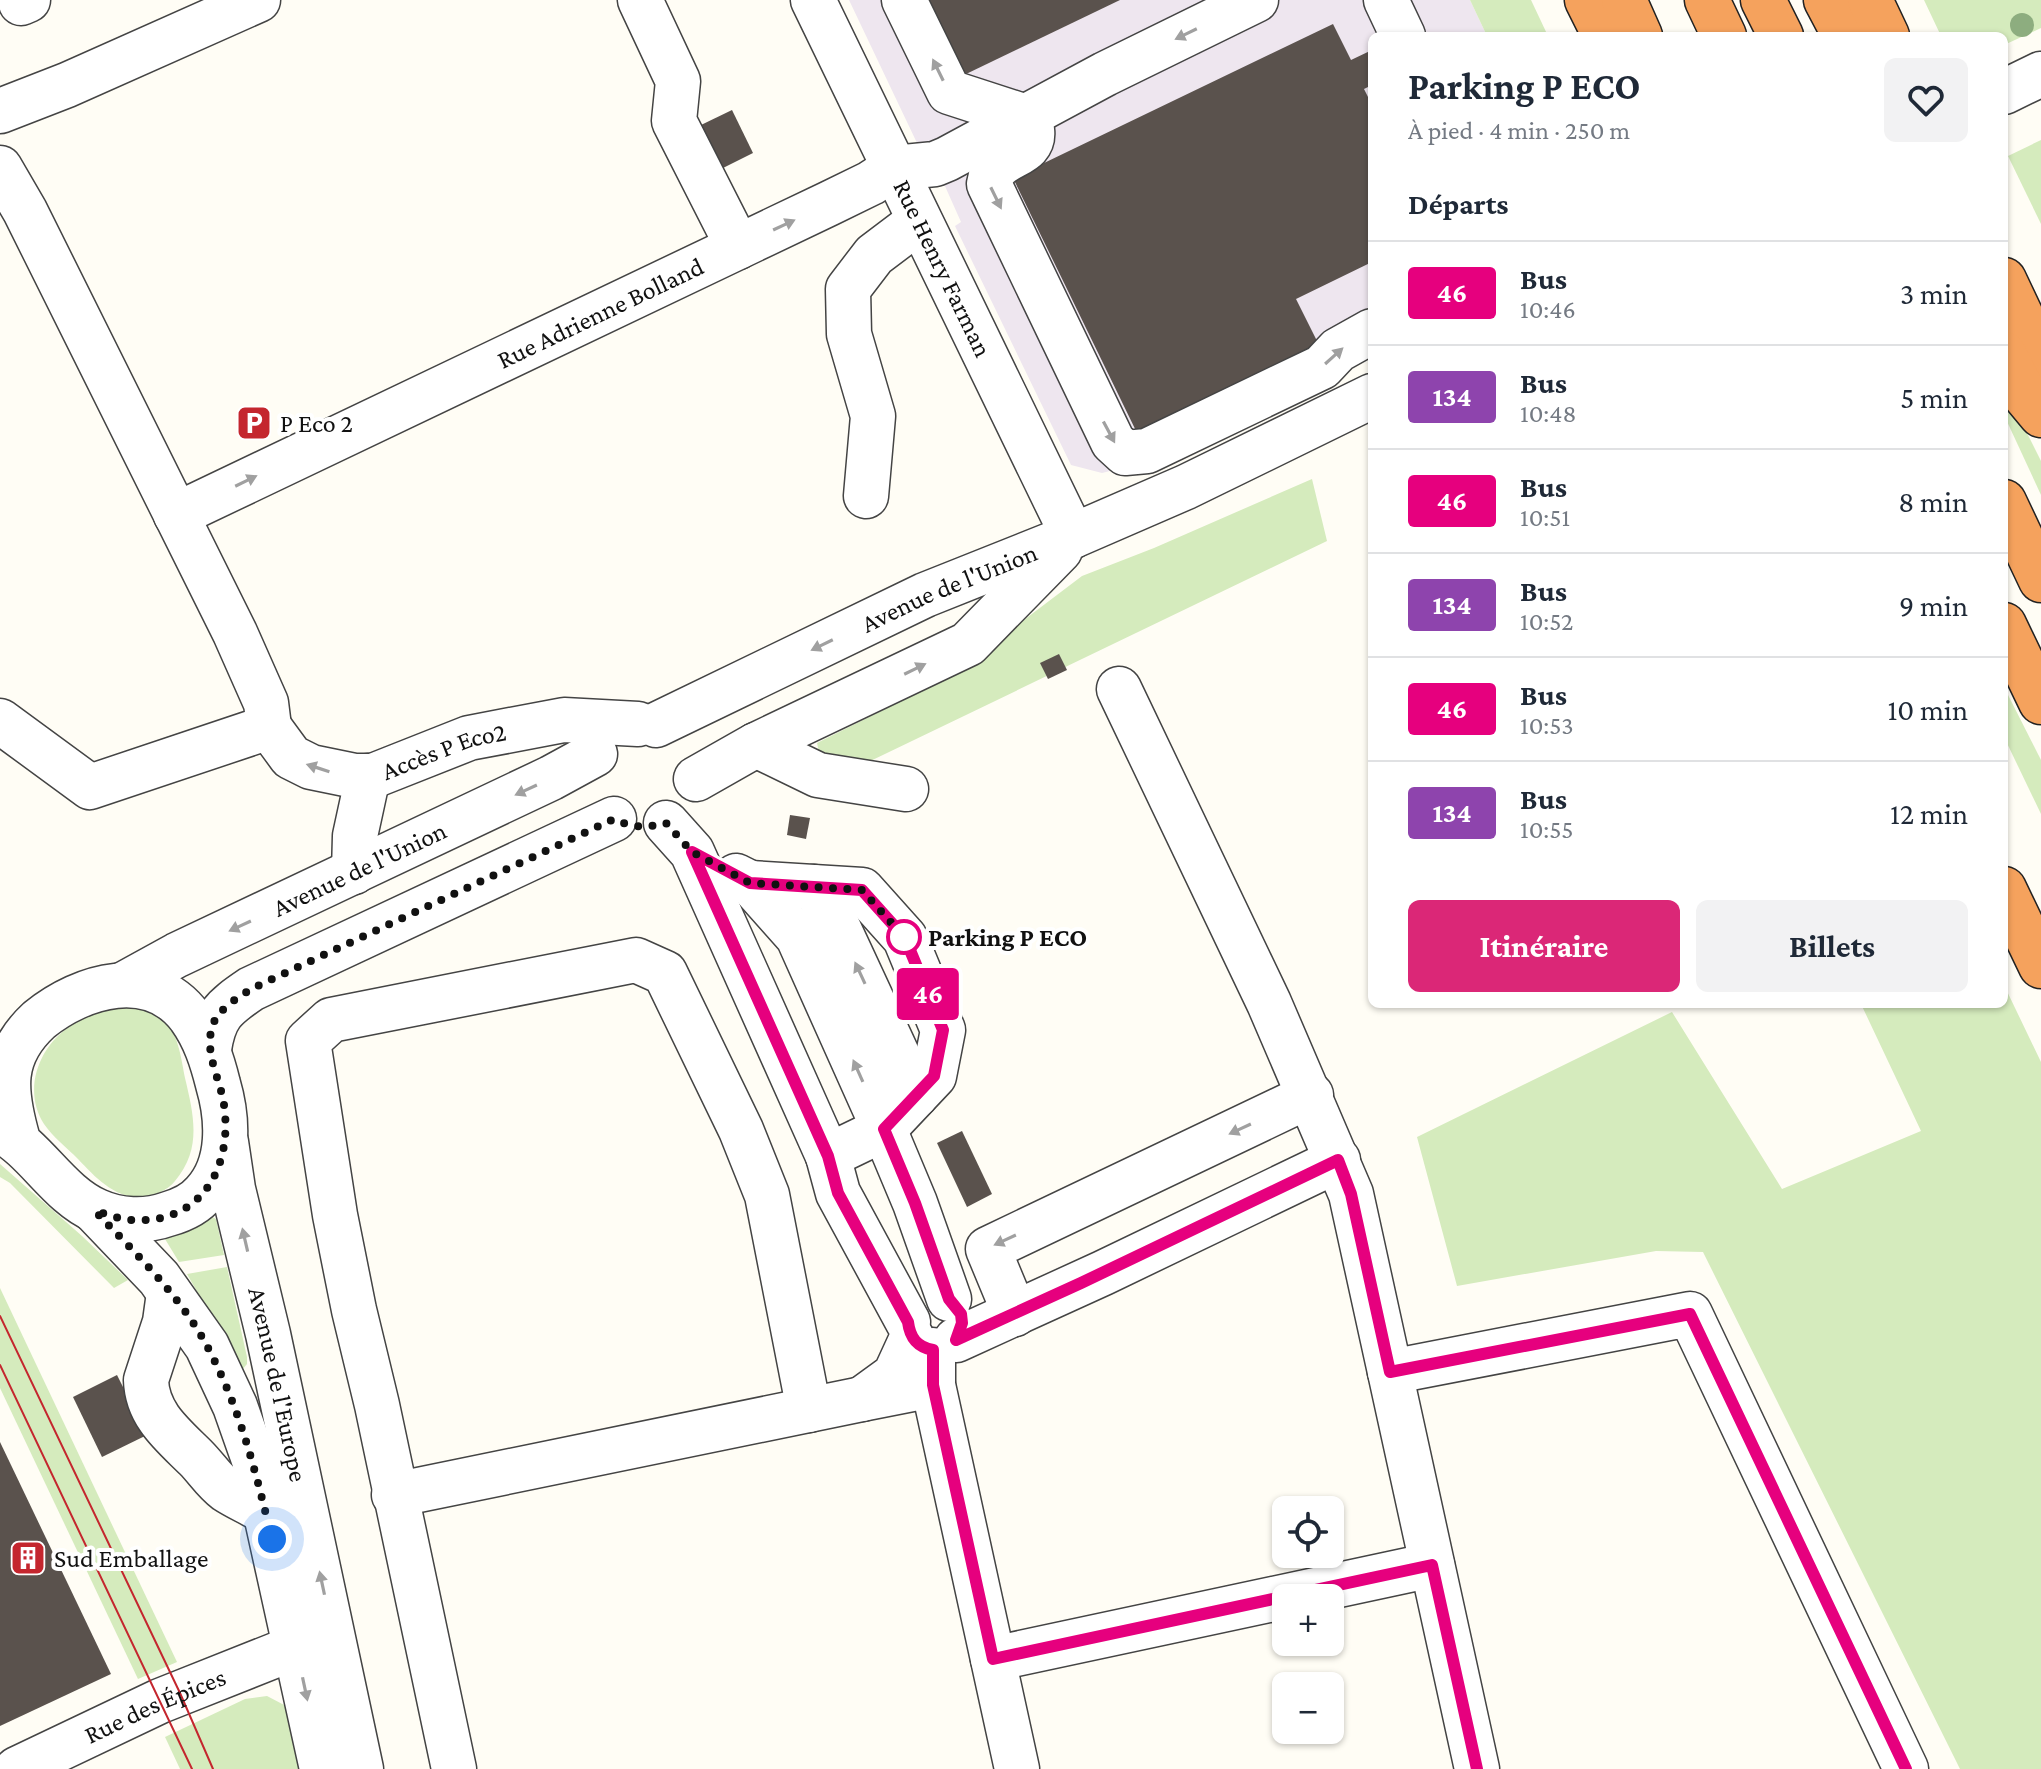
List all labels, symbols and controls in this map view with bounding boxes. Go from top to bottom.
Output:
one-way arrow [1174,28,1197,41]
one-way arrow [931,58,945,81]
button: heart [1884,58,1968,142]
text: Parking P ECO [1408,65,1641,107]
text: À pied · 4 min · 250 m [1408,116,1630,145]
street label: Rue Henry Farman [888,175,998,361]
one-way arrow [989,186,1003,210]
text: Départs [1408,187,1509,220]
one-way arrow [773,218,796,232]
street label: Rue Adrienne Bolland [492,251,708,374]
text: Bus [1520,262,1567,295]
text: 46 [1437,277,1467,308]
text: 3 min [1900,277,1968,310]
text: 10:46 [1520,295,1576,324]
one-way arrow [1324,347,1344,365]
text: Bus [1520,366,1567,399]
text: 134 [1432,381,1472,412]
text: 5 min [1900,381,1968,414]
text: 10:48 [1520,399,1577,428]
parking icon: P Eco 2 [235,404,273,442]
place label: P Eco 2 [280,409,353,438]
one-way arrow [1101,421,1115,443]
text: Bus [1520,470,1567,503]
one-way arrow [235,474,258,488]
text: 46 [1437,485,1467,516]
text: 8 min [1898,485,1968,518]
text: 10:51 [1520,503,1570,532]
street label: Avenue de l'Union [857,537,1041,638]
text: Bus [1520,574,1567,607]
text: 134 [1432,589,1472,620]
text: 9 min [1899,589,1968,622]
text: 10:52 [1520,607,1573,636]
one-way arrow [810,638,833,652]
one-way arrow [904,662,927,676]
text: Bus [1520,678,1567,711]
text: 46 [1437,693,1467,724]
text: 10 min [1887,693,1968,726]
text: 10:53 [1520,711,1574,740]
street label: Accès P Eco2 [377,717,508,786]
one-way arrow [306,762,330,774]
text: Bus [1520,782,1567,815]
one-way arrow [514,783,537,797]
text: 134 [1432,797,1472,828]
text: 12 min [1890,797,1968,830]
street label: Avenue de l'Union [268,815,451,922]
text: 10:55 [1520,815,1574,844]
button: Itinéraire [1408,900,1680,992]
button: Billets [1696,900,1968,992]
one-way arrow [228,919,252,933]
marker: Parking P ECO [887,920,921,954]
place label: Parking P ECO [928,923,1087,952]
one-way arrow [853,962,866,985]
line badge: 46 [892,968,964,1020]
text: 46 [913,978,943,1009]
one-way arrow [851,1059,865,1082]
one-way arrow [1229,1122,1252,1136]
one-way arrow [238,1228,251,1253]
one-way arrow [994,1233,1017,1247]
street label: Avenue de l'Europe [243,1284,314,1484]
map controls [1272,1496,1344,1744]
button: locate [1272,1496,1344,1568]
your location [252,1519,292,1559]
building icon: Sud Emballage [9,1539,47,1577]
place label: Sud Emballage [54,1544,208,1573]
one-way arrow [315,1570,328,1595]
button: + [1272,1584,1344,1656]
street label: Rue des Épices [80,1662,230,1749]
button: − [1272,1672,1344,1744]
one-way arrow [299,1677,312,1702]

